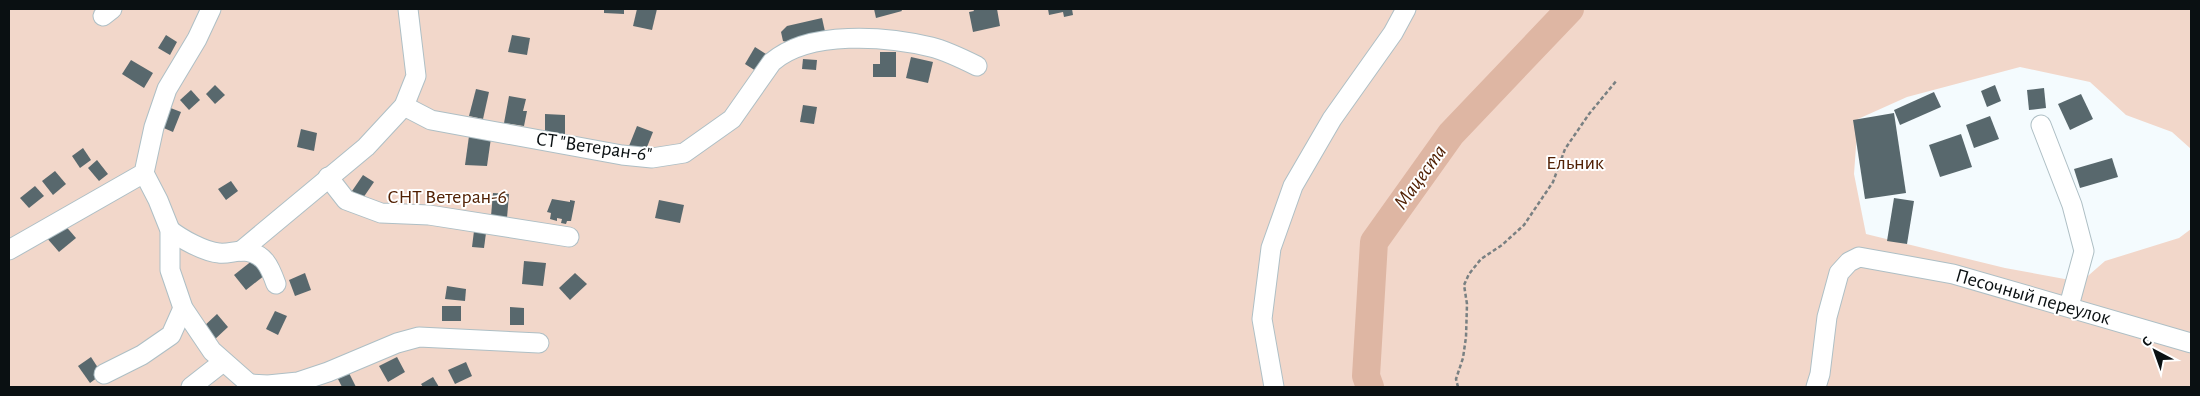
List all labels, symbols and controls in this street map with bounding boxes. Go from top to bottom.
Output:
street label: СТ "Ветеран-6" [535,129,653,165]
water label: Мацеста [1390,141,1450,213]
park label: Ельник [1546,153,1604,173]
park label: СНТ Ветеран-6 [387,187,507,207]
street label: Песочный переулок [1953,265,2113,329]
north arrow [2130,326,2180,376]
text: С [2140,334,2155,350]

